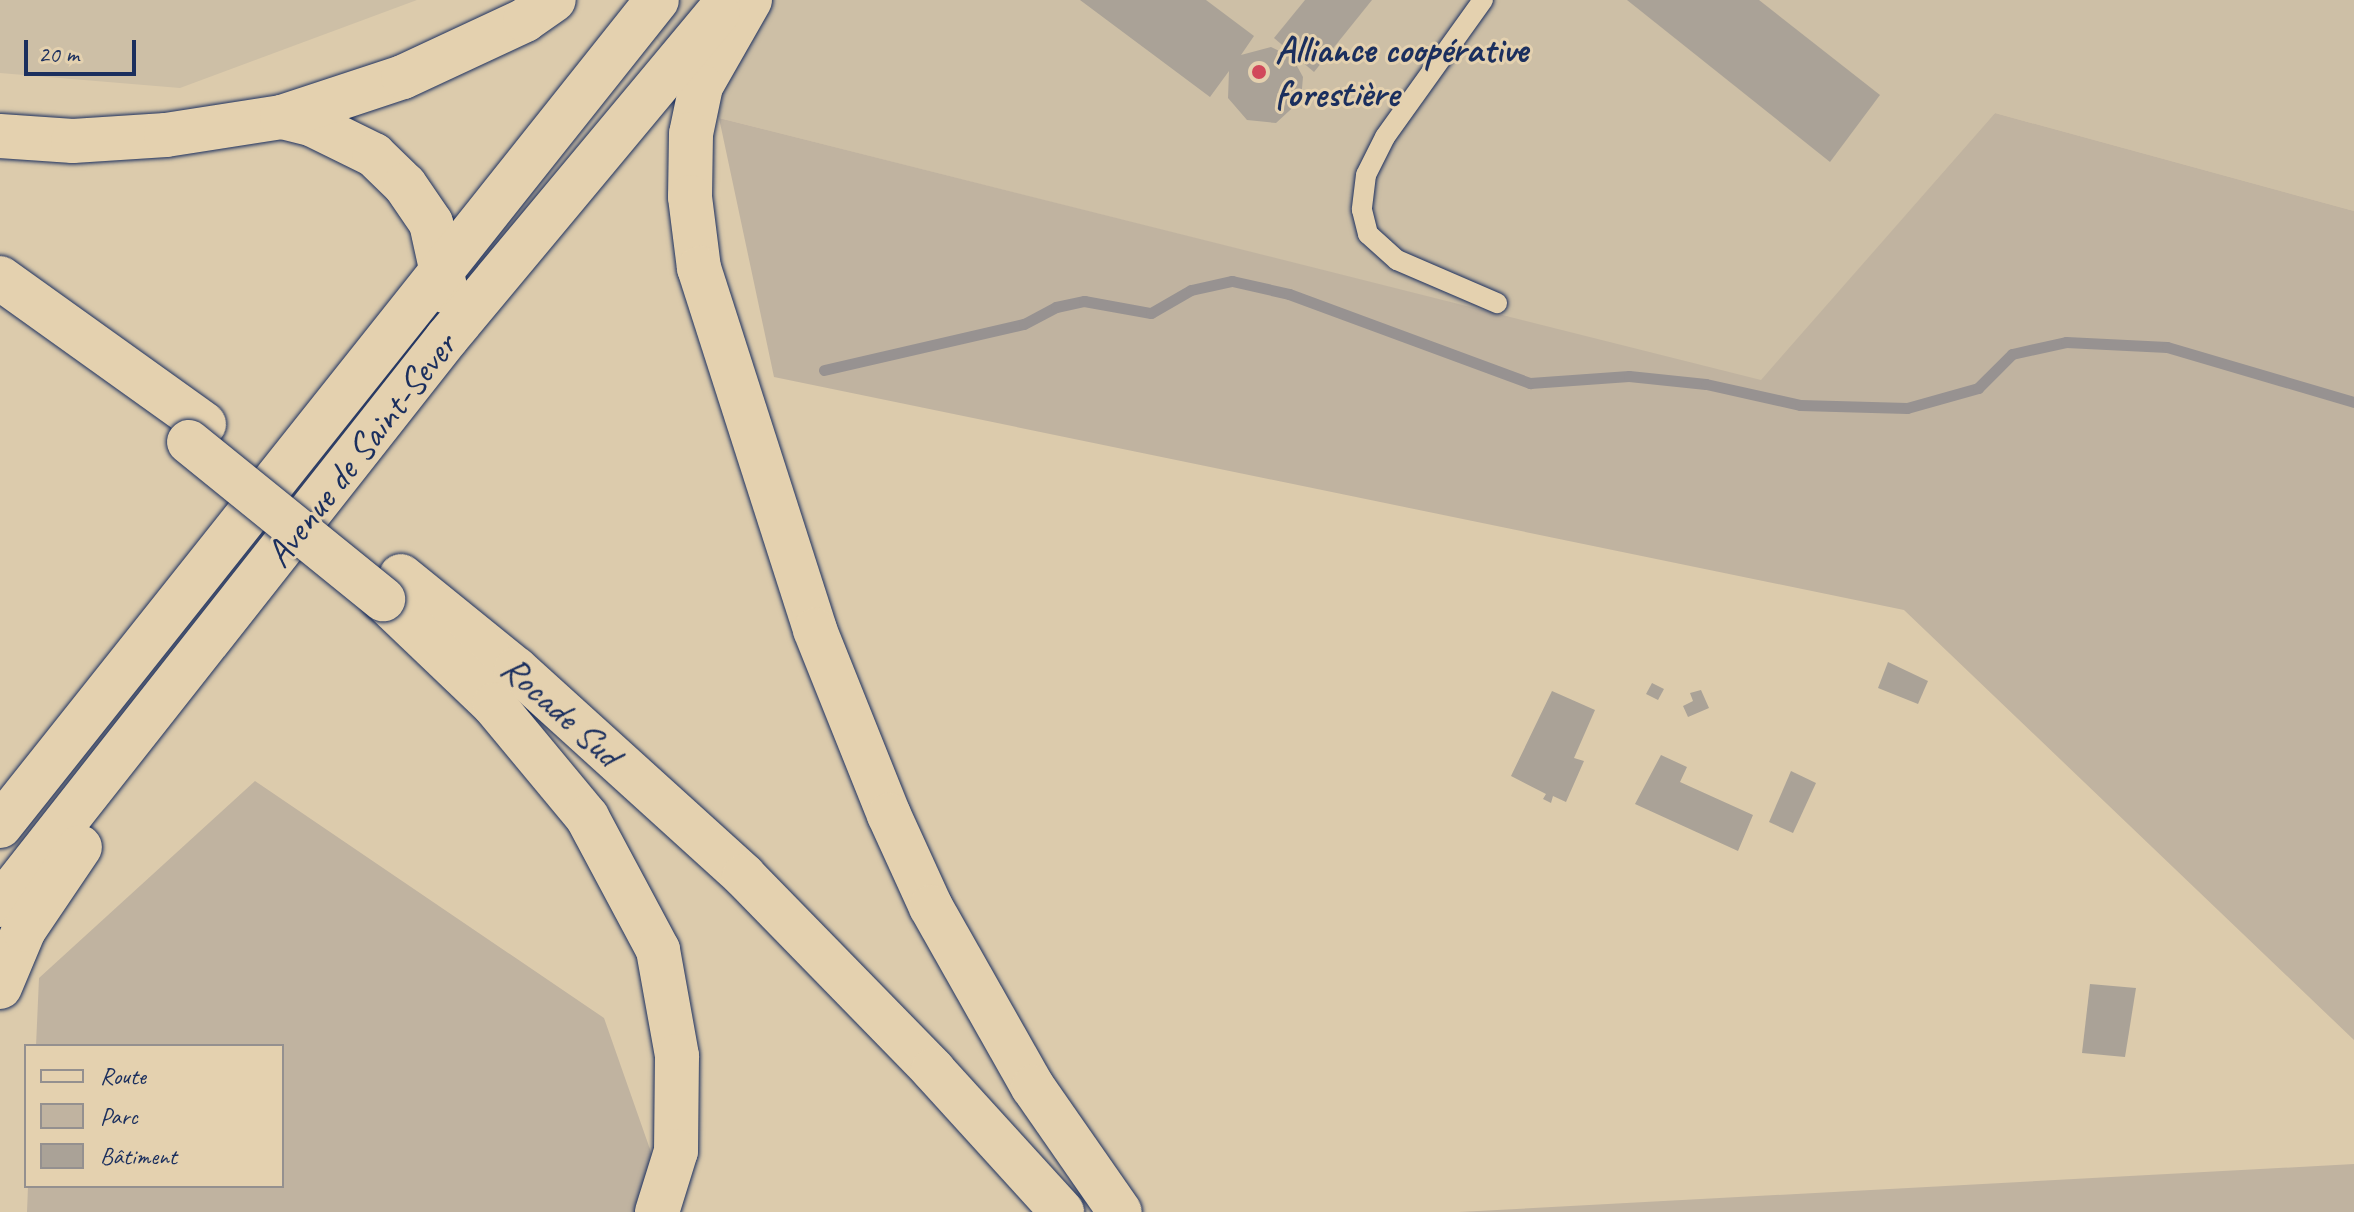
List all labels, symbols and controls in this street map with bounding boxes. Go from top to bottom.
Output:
scale bar [28,24,140,74]
place label: Alliance coopérative forestière [1275,27,1528,116]
text: 20 m [38,39,79,69]
marker: Alliance coopérative forestière [1250,63,1268,81]
street label: Avenue de Saint-Sever [255,323,467,577]
street label: Rocade Sud [492,645,630,777]
legend [24,1044,284,1188]
text: Route [100,1061,146,1091]
text: Parc [100,1101,138,1131]
text: Bâtiment [100,1141,177,1171]

